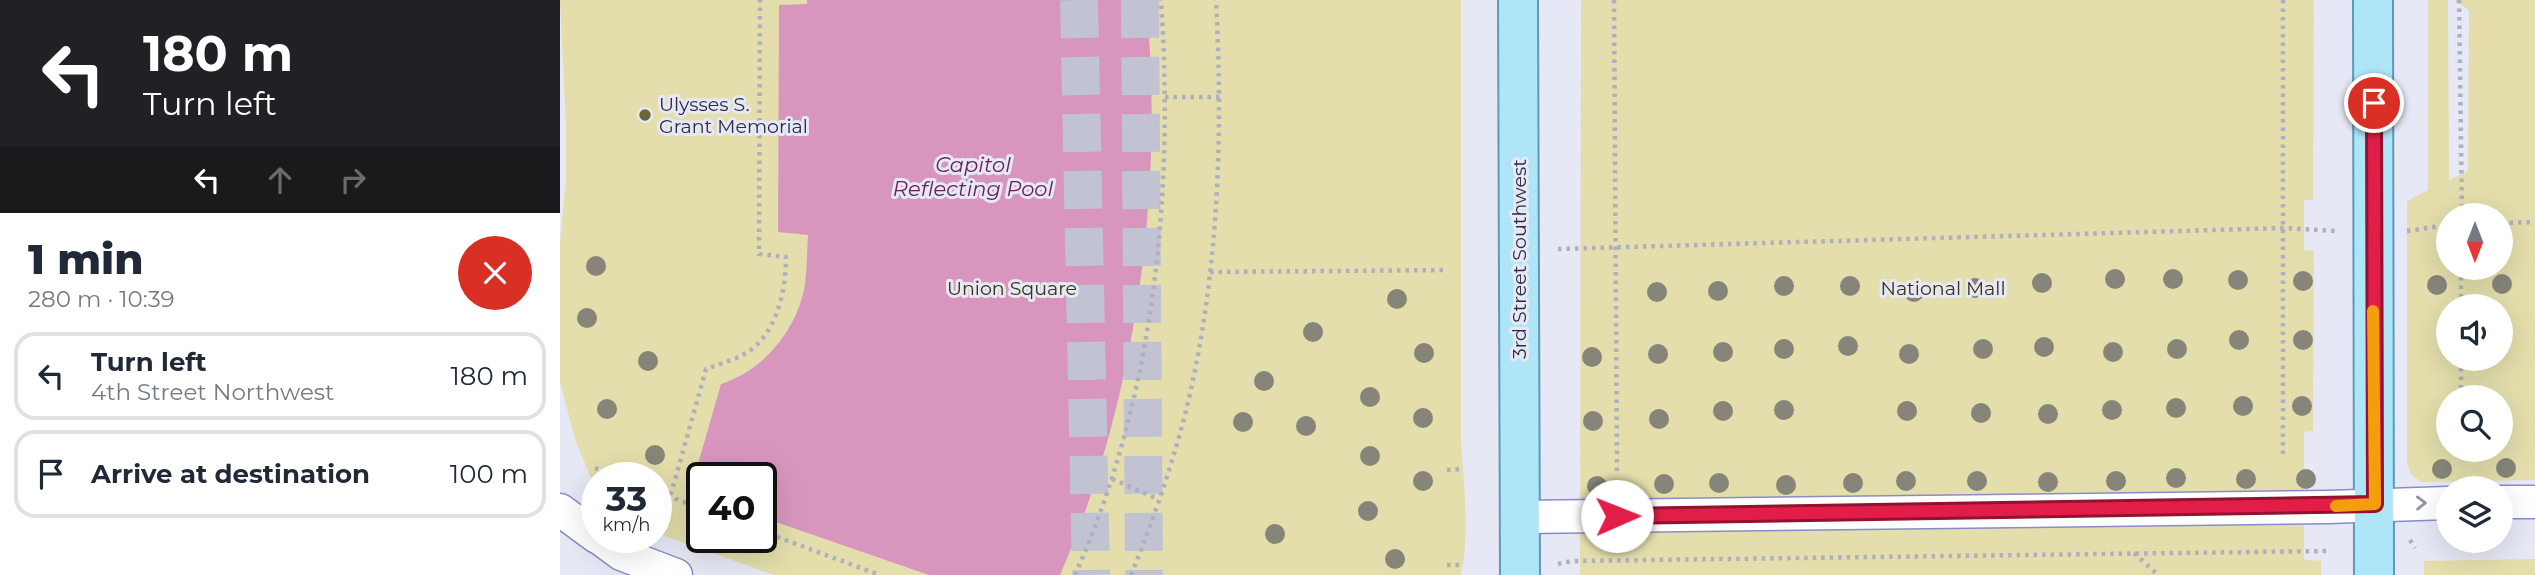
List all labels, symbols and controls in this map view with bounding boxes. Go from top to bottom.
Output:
text: 180 m [143,24,293,83]
icon: left [28,28,119,119]
pin [2344,73,2404,133]
text: Turn left [143,84,277,123]
icon: arrive [2355,84,2393,122]
place label: Ulysses S. Grant Memorial [659,93,808,138]
marker: Ulysses S. Grant Memorial [637,107,653,123]
water label: Capitol Reflecting Pool [893,152,1054,201]
street label: 3rd Street Southwest [1508,159,1531,359]
icon: left [188,161,226,199]
icon: ahead [261,161,299,199]
icon: right [334,161,372,199]
north arrow [2436,203,2513,280]
map controls [2436,203,2513,553]
text: 1 min [28,233,144,285]
button: close [458,236,532,310]
park label: Union Square [947,277,1077,300]
park label: National Mall [1880,277,2006,300]
text: 280 m · 10:39 [28,285,175,313]
button: sound [2436,294,2513,371]
text: Turn left [91,346,207,378]
icon: left [32,357,70,395]
text: 180 m [450,360,528,392]
text: 4th Street Northwest [91,378,334,406]
button: search [2436,385,2513,462]
icon: arrive [32,455,70,493]
text: Arrive at destination [91,458,370,490]
text: 100 m [450,458,528,490]
speed limit sign: 40 [686,462,777,553]
button: layers [2436,476,2513,553]
text: 33 [606,477,647,520]
position arrow [1580,479,1654,553]
one-way arrow [2416,495,2427,511]
text: km/h [602,514,651,536]

